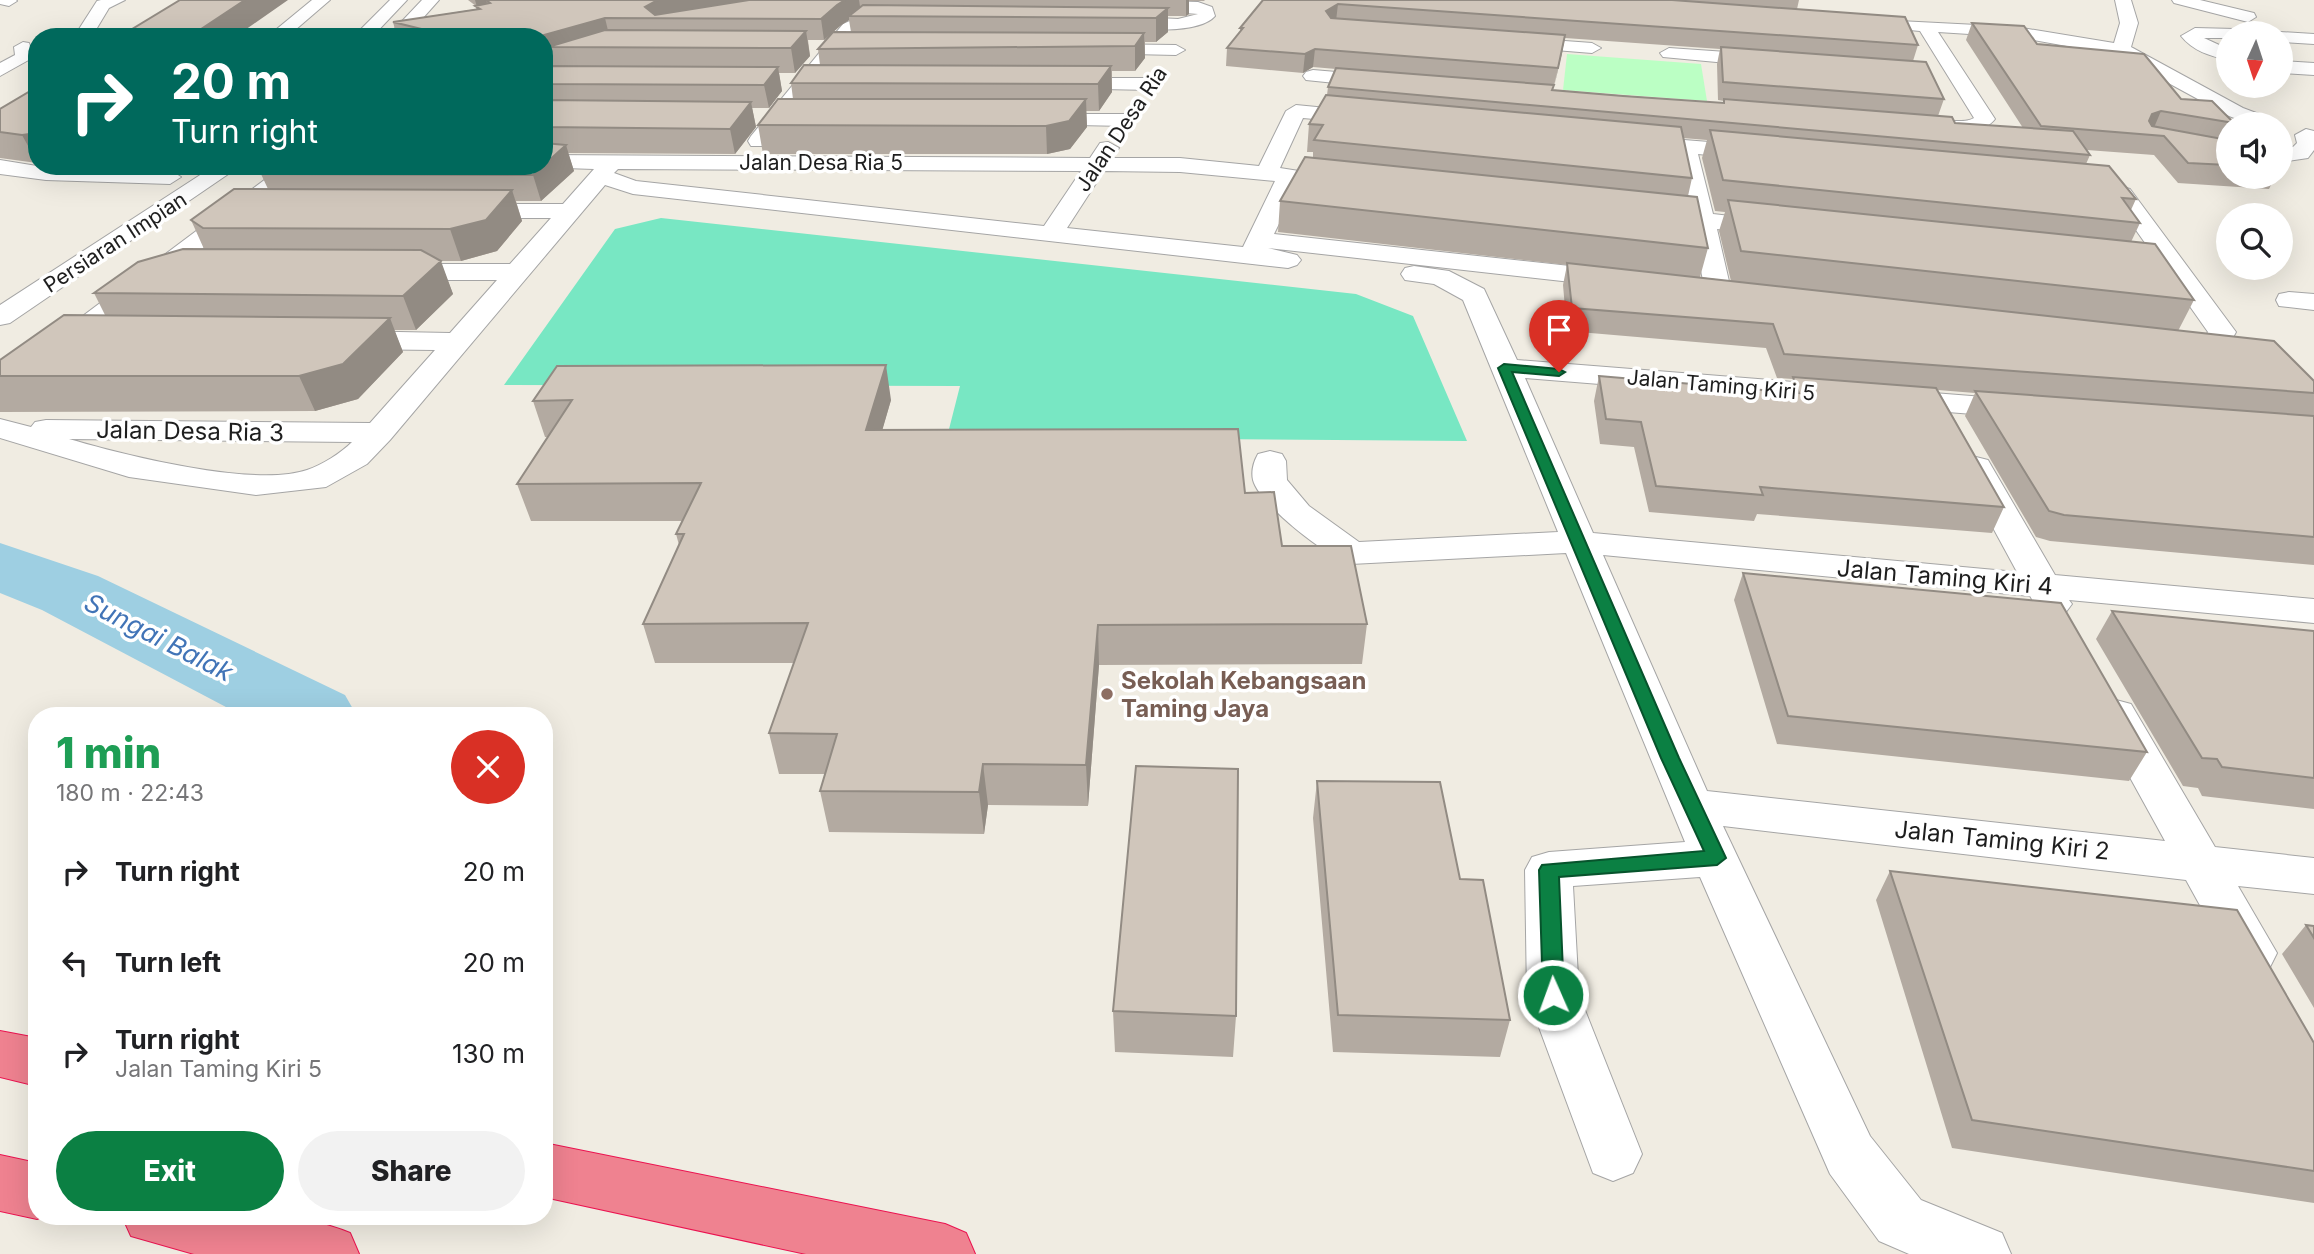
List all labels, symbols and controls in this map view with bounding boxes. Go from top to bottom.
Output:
north arrow [2216,21,2292,98]
map controls [2216,21,2293,280]
text: 20 m [171,52,291,111]
icon: right [56,56,147,147]
street label: Jalan Desa Ria [1070,62,1172,196]
text: Turn right [171,112,318,151]
button: sound [2216,112,2293,189]
street label: Jalan Desa Ria 5 [739,150,903,175]
street label: Persiaran Impian [39,186,191,298]
button: search [2216,203,2293,280]
pin [1529,300,1589,372]
icon: arrive [1540,311,1578,349]
street label: Jalan Taming Kiri 5 [1626,364,1816,406]
street label: Jalan Desa Ria 3 [96,415,284,447]
street label: Jalan Taming Kiri 4 [1836,553,2054,601]
water label: Sungai Balak [80,586,239,688]
place label: Sekolah Kebangsaan Taming Jaya [1121,666,1366,723]
marker: Sekolah Kebangsaan Taming Jaya [1099,686,1115,702]
text: 1 min [56,727,161,778]
button: close [451,730,525,804]
text: 180 m · 22:43 [56,779,204,807]
street label: Jalan Taming Kiri 2 [1893,814,2111,866]
icon: right [56,853,94,891]
text: Turn right [115,856,240,887]
text: 20 m [463,856,525,887]
icon: left [56,944,94,982]
text: Turn left [115,947,221,978]
text: 20 m [463,947,525,978]
position arrow [1516,958,1590,1032]
text: Turn right [115,1024,240,1055]
icon: right [56,1035,94,1073]
text: 130 m [452,1038,525,1069]
text: Jalan Taming Kiri 5 [115,1055,322,1083]
button: Exit [56,1131,284,1211]
button: Share [298,1131,525,1211]

